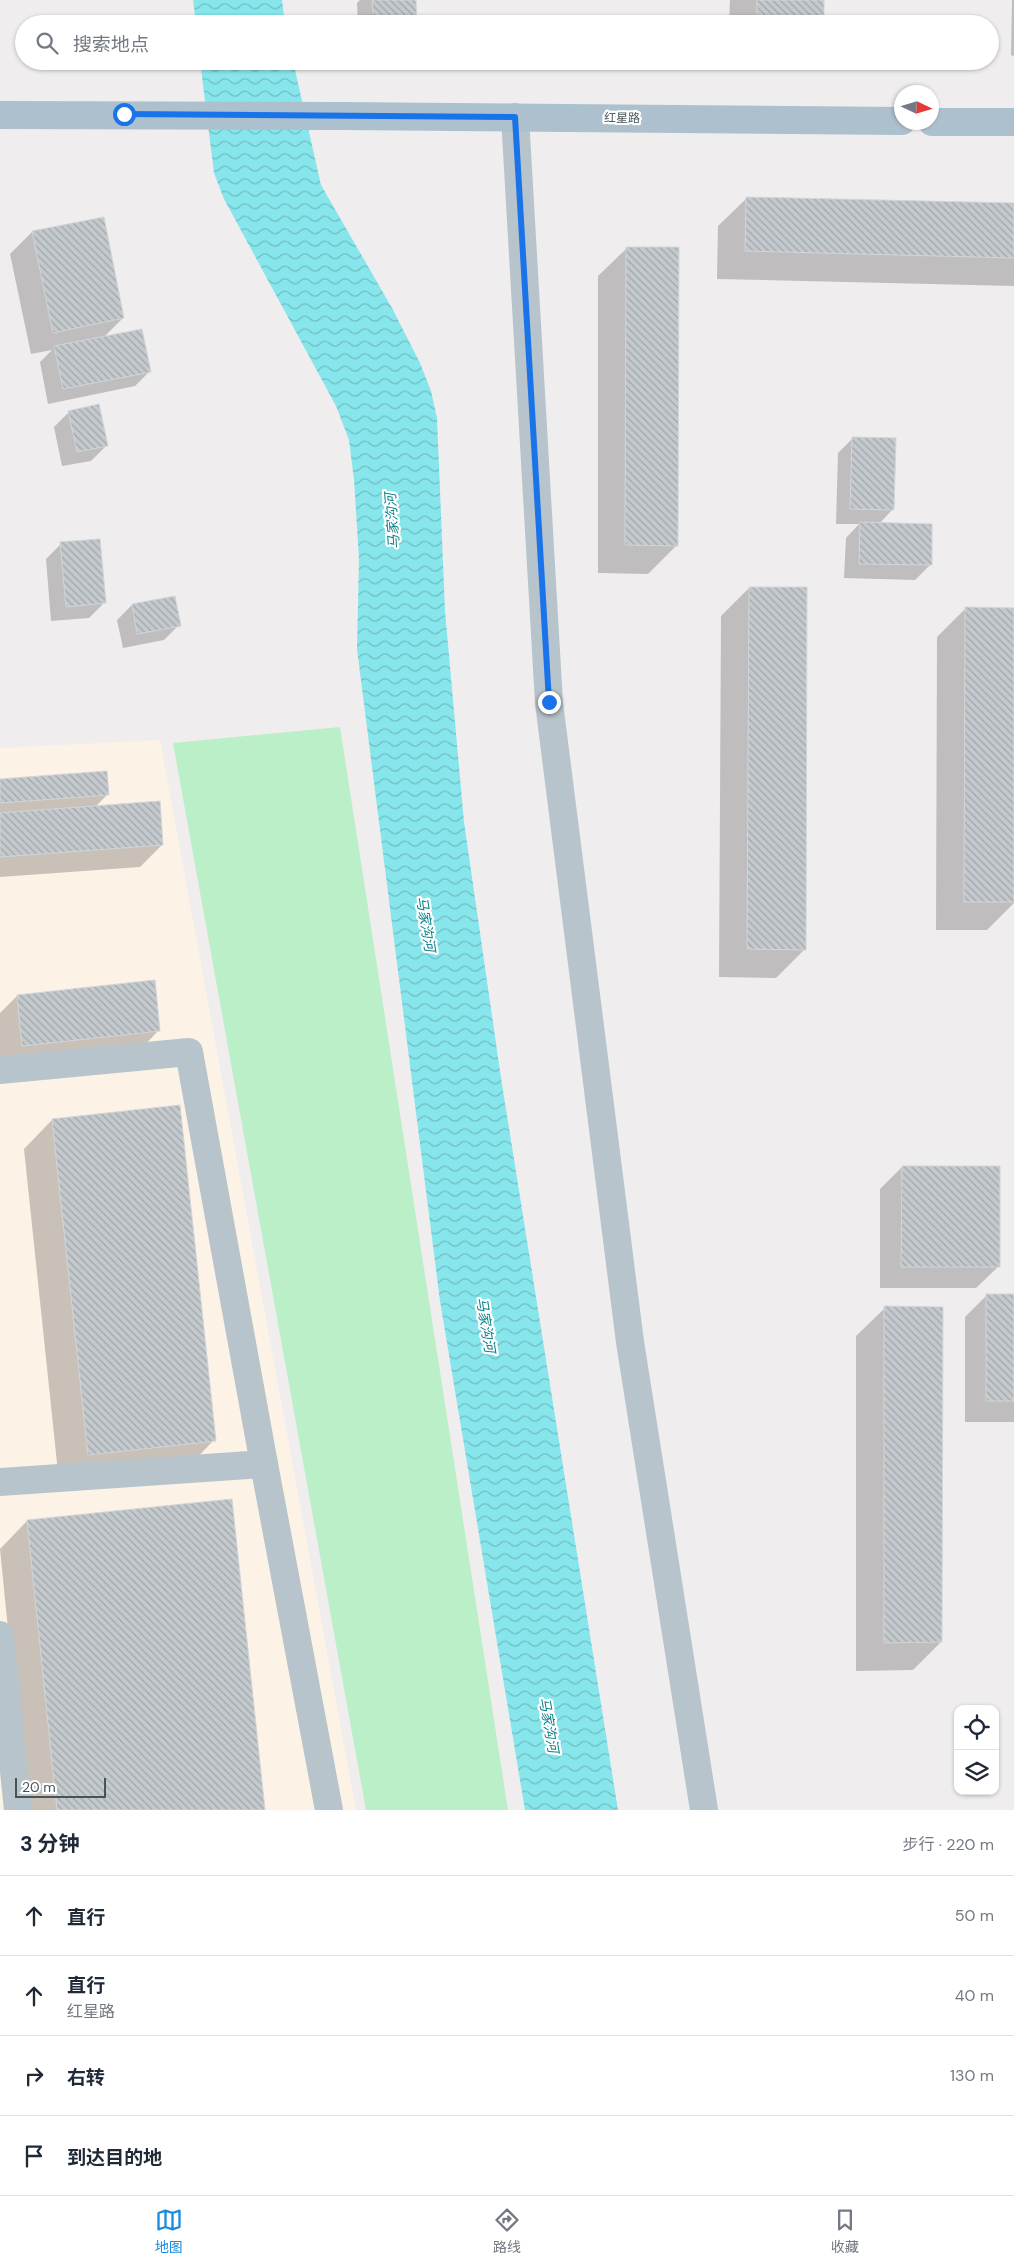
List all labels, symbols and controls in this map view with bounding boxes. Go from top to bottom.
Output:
search box [15,15,999,70]
icon: search [33,29,61,57]
text: 搜索地点 [73,32,149,57]
north arrow [894,85,939,130]
route start [113,103,136,126]
street label: 红星路 [604,110,640,126]
water label: 马家沟河 [381,489,403,550]
route end [538,691,561,714]
water label: 马家沟河 [413,895,440,956]
water label: 马家沟河 [473,1296,500,1357]
water label: 马家沟河 [535,1696,563,1757]
map controls [954,1705,999,1795]
button: locate [954,1705,999,1750]
button: layers [954,1750,999,1795]
scale bar [15,1775,106,1798]
text: 20 m [22,1778,56,1796]
text: 3 分钟 [20,1830,80,1858]
text: 步行 · 220 m [903,1834,994,1855]
icon: ahead [20,1902,48,1930]
text: 直行 [67,1905,105,1930]
text: 50 m [955,1905,994,1926]
text: 直行 [67,1973,105,1998]
icon: ahead [20,1982,48,2010]
text: 40 m [955,1985,994,2006]
text: 红星路 [67,2001,115,2022]
icon: right [20,2062,48,2090]
text: 右转 [67,2065,105,2090]
text: 130 m [950,2065,994,2086]
icon: arrive [20,2142,48,2170]
text: 到达目的地 [67,2145,162,2170]
tab: 地图 [155,2206,183,2256]
tab: 路线 [493,2206,521,2256]
tab: 收藏 [831,2206,859,2256]

